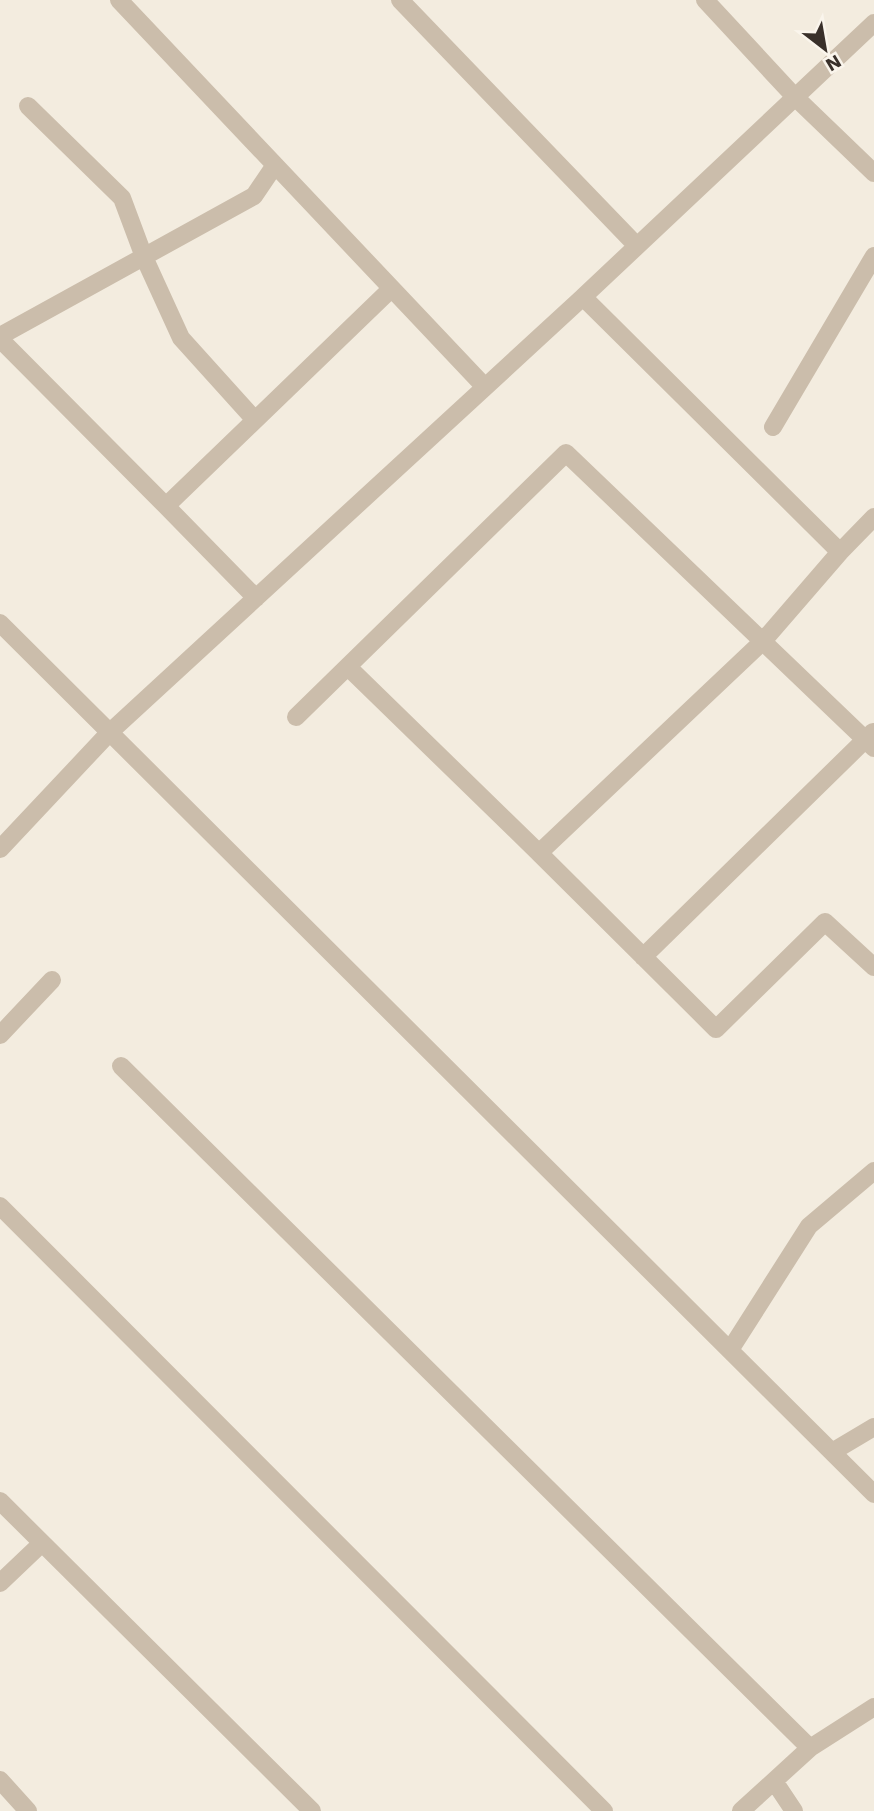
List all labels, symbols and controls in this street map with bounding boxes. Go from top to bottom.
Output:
north arrow [790,14,860,84]
text: N [822,50,845,77]

